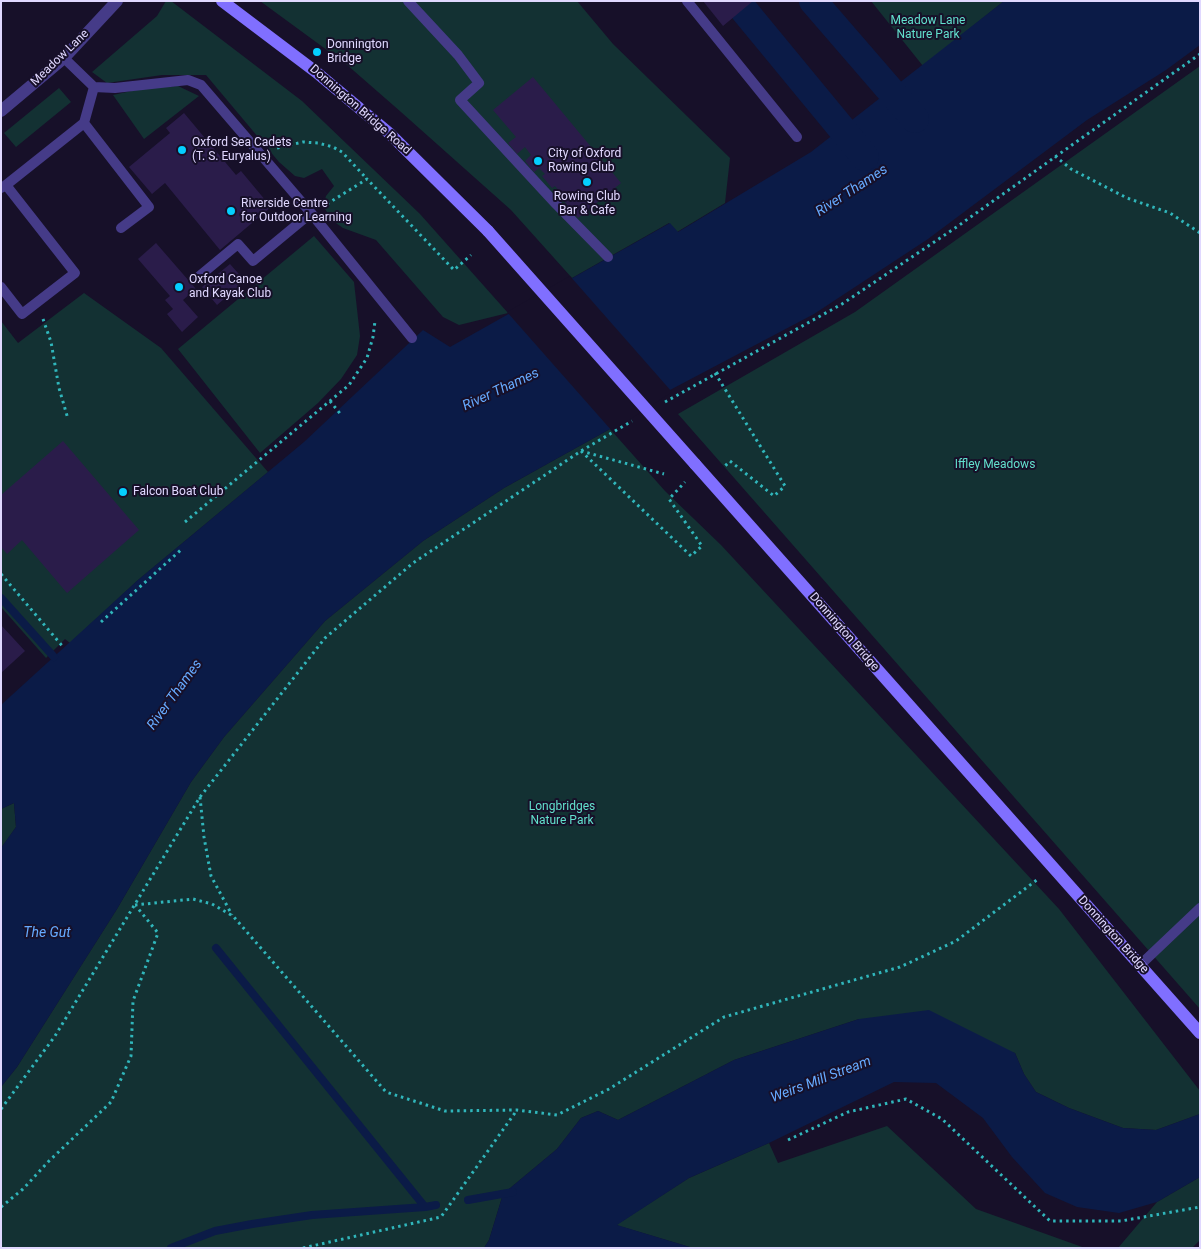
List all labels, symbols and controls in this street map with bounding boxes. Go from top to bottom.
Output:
park label: Meadow Lane Nature Park [891,14,965,42]
street label: Meadow Lane [28,27,92,89]
place label: Donnington Bridge [327,38,389,66]
marker: Donnington Bridge [311,46,323,58]
street label: Donnington Bridge Road [306,62,414,158]
place label: Oxford Sea Cadets (T. S. Euryalus) [192,136,292,164]
marker: Oxford Sea Cadets (T. S. Euryalus) [176,144,188,156]
place label: City of Oxford Rowing Club [548,147,621,175]
marker: City of Oxford Rowing Club [532,155,544,167]
water label: River Thames [813,161,891,221]
marker: Rowing Club Bar & Cafe [581,176,593,188]
place label: Rowing Club Bar & Cafe [554,190,620,218]
place label: Riverside Centre for Outdoor Learning [241,197,352,225]
marker: Riverside Centre for Outdoor Learning [225,205,237,217]
place label: Oxford Canoe and Kayak Club [189,273,271,301]
marker: Oxford Canoe and Kayak Club [173,281,185,293]
water label: River Thames [460,365,542,415]
park label: Iffley Meadows [955,458,1035,472]
place label: Falcon Boat Club [133,485,223,499]
marker: Falcon Boat Club [117,486,129,498]
street label: Donnington Bridge [806,590,882,674]
water label: River Thames [144,657,206,733]
park label: Longbridges Nature Park [529,800,595,828]
street label: Donnington Bridge [1075,893,1151,977]
water label: The Gut [23,925,71,941]
water label: Weirs Mill Stream [768,1053,874,1107]

